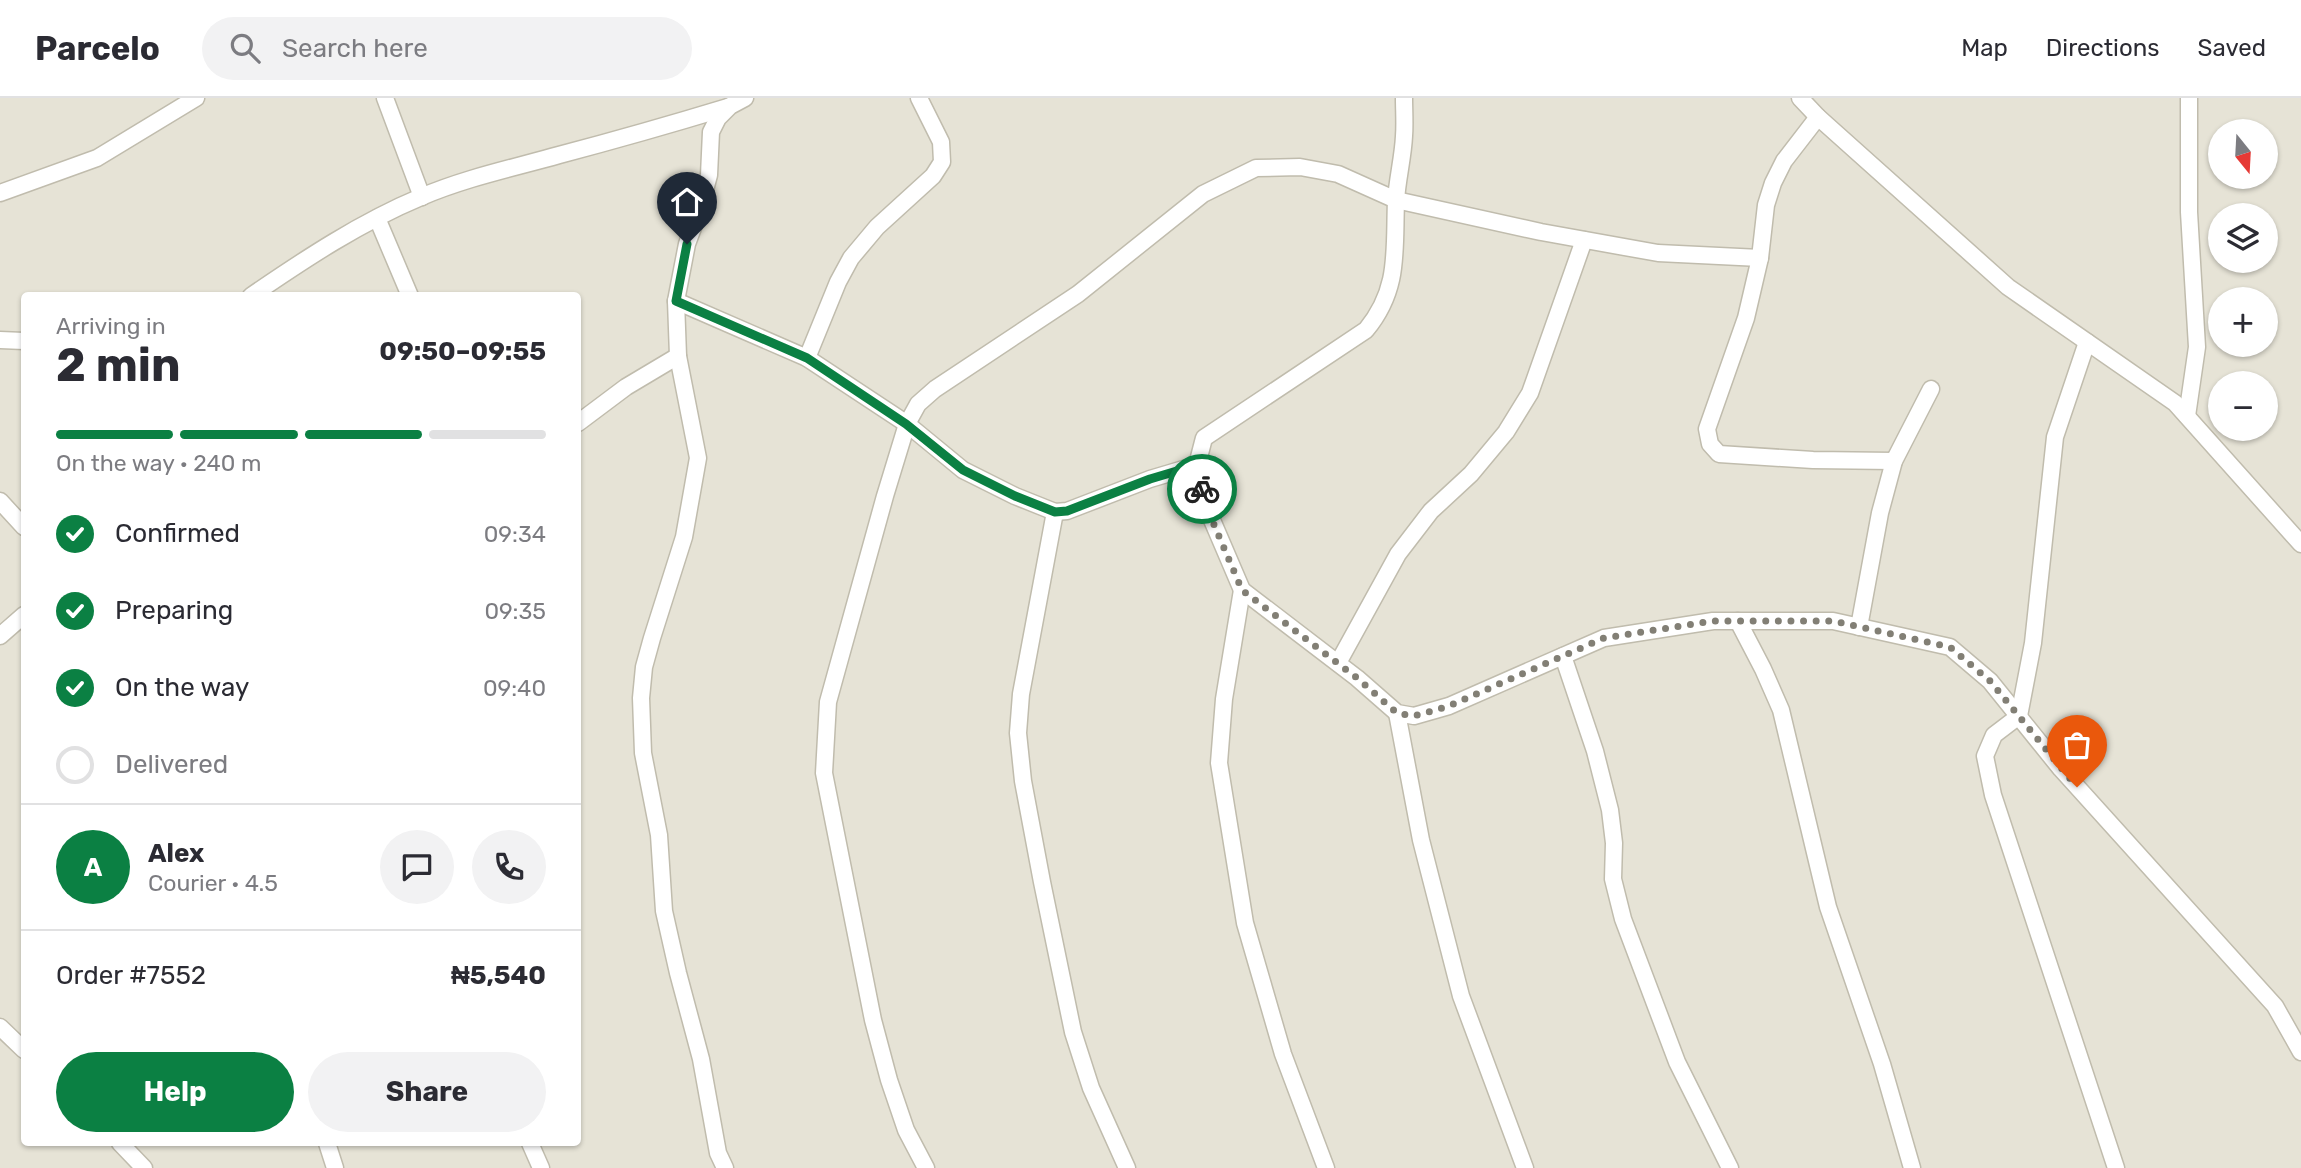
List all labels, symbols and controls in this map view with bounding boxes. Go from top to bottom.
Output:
search box [202,17,692,80]
text: Parcelo [35,29,160,68]
icon: search [226,29,264,67]
text: Search here [282,33,428,64]
text: Map [1961,34,2008,62]
text: Directions [2046,34,2159,62]
text: Saved [2197,34,2266,62]
north arrow [2208,119,2278,189]
map controls [2208,119,2278,441]
pin [657,172,717,244]
icon: home [668,183,706,221]
button: layers [2208,203,2278,273]
button: + [2208,287,2278,357]
text: Arriving in [56,312,166,340]
text: 09:50–09:55 [379,336,546,367]
text: 2 min [56,338,181,393]
button: − [2208,371,2278,441]
text: On the way · 240 m [56,449,261,477]
courier [1167,454,1237,524]
icon: bike [1183,470,1221,508]
icon: check [56,515,94,553]
text: Confirmed [115,518,240,549]
text: 09:34 [484,520,546,548]
icon: check [56,592,94,630]
text: Preparing [115,595,233,626]
text: 09:35 [484,597,546,625]
icon: check [56,669,94,707]
text: On the way [115,672,249,703]
text: 09:40 [483,674,546,702]
pin [2047,715,2107,787]
icon: bag [2058,726,2096,764]
text: Delivered [115,749,228,780]
button: chat [380,830,454,904]
button: phone [472,830,546,904]
text: Alex [148,838,204,869]
text: A [84,852,102,883]
text: Courier · 4.5 [148,869,278,897]
text: Order #7552 [56,960,206,991]
text: ₦5,540 [451,960,546,991]
button: Help [56,1052,294,1132]
button: Share [308,1052,546,1132]

